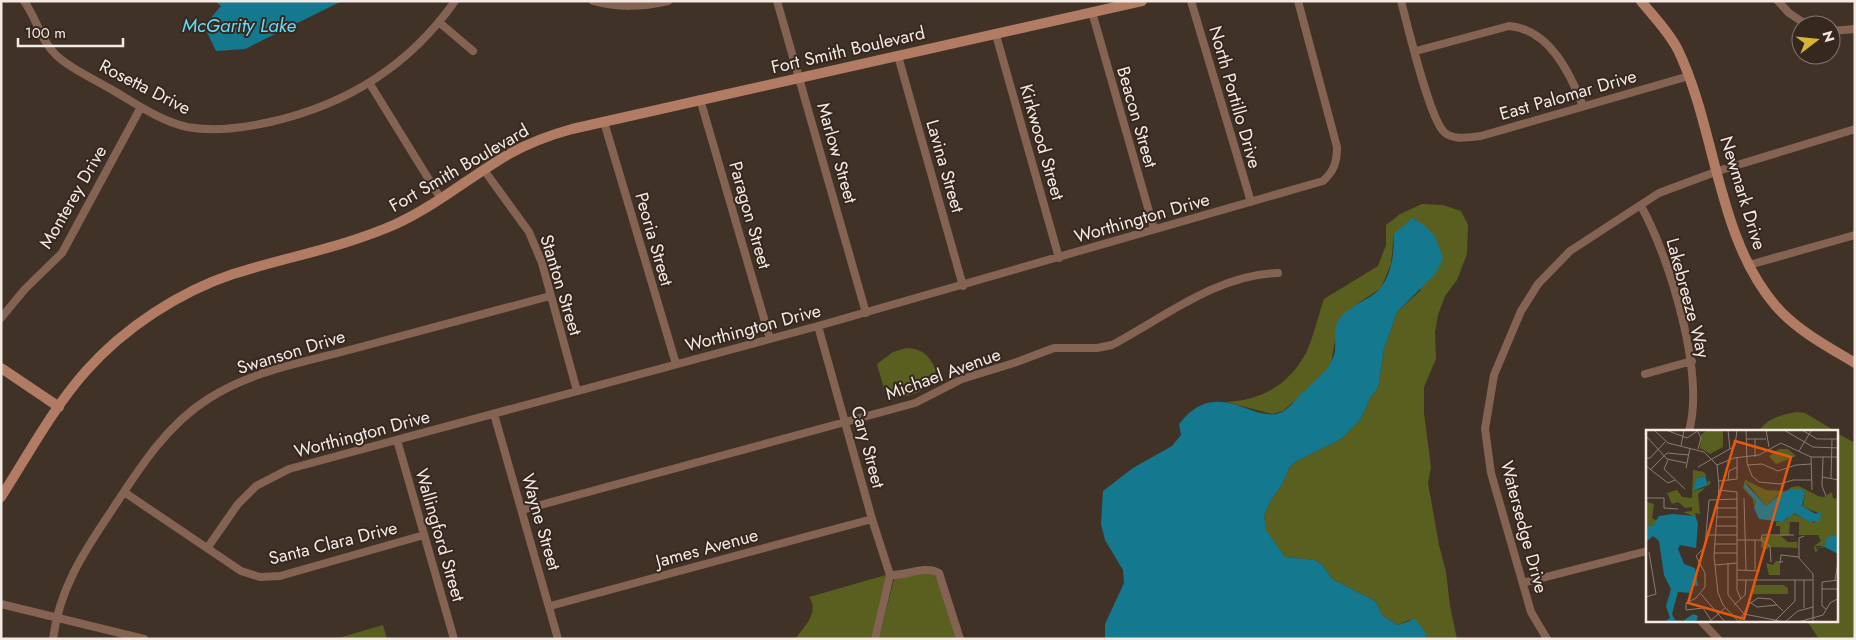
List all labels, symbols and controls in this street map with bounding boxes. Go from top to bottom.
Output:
water label: McGarity Lake [182,12,297,39]
scale bar [18,15,122,47]
north arrow [1791,15,1841,65]
street label: Fort Smith Boulevard [768,20,928,80]
text: 100 m [25,22,66,44]
street label: North Portillo Drive [1202,23,1268,171]
text: N [1817,28,1840,45]
street label: Rosetta Drive [95,53,195,121]
street label: Beacon Street [1110,63,1164,171]
street label: East Palomar Drive [1496,63,1640,127]
street label: Kirkwood Street [1013,81,1071,204]
street label: Marlow Street [810,100,864,207]
street label: Lavina Street [919,116,971,216]
street label: Fort Smith Boulevard [384,117,534,219]
street label: Newmark Drive [1713,133,1773,253]
street label: Monterey Drive [33,140,113,254]
street label: Paragon Street [722,158,778,272]
street label: Worthington Drive [1071,186,1213,250]
street label: Peoria Street [628,189,680,290]
street label: Stanton Street [533,231,589,339]
street label: Lakebreeze Way [1659,235,1717,361]
street label: Worthington Drive [682,297,824,359]
street label: Swanson Drive [234,323,348,381]
street label: Michael Avenue [882,341,1004,407]
street label: Worthington Drive [291,403,433,465]
street label: Cary Street [845,403,892,492]
inset map [1646,430,1838,622]
street label: Watersedge Drive [1494,458,1554,596]
street label: Wallingford Street [409,466,472,605]
street label: Wayne Street [515,471,567,574]
street label: Santa Clara Drive [266,514,400,572]
street label: James Avenue [651,522,761,575]

